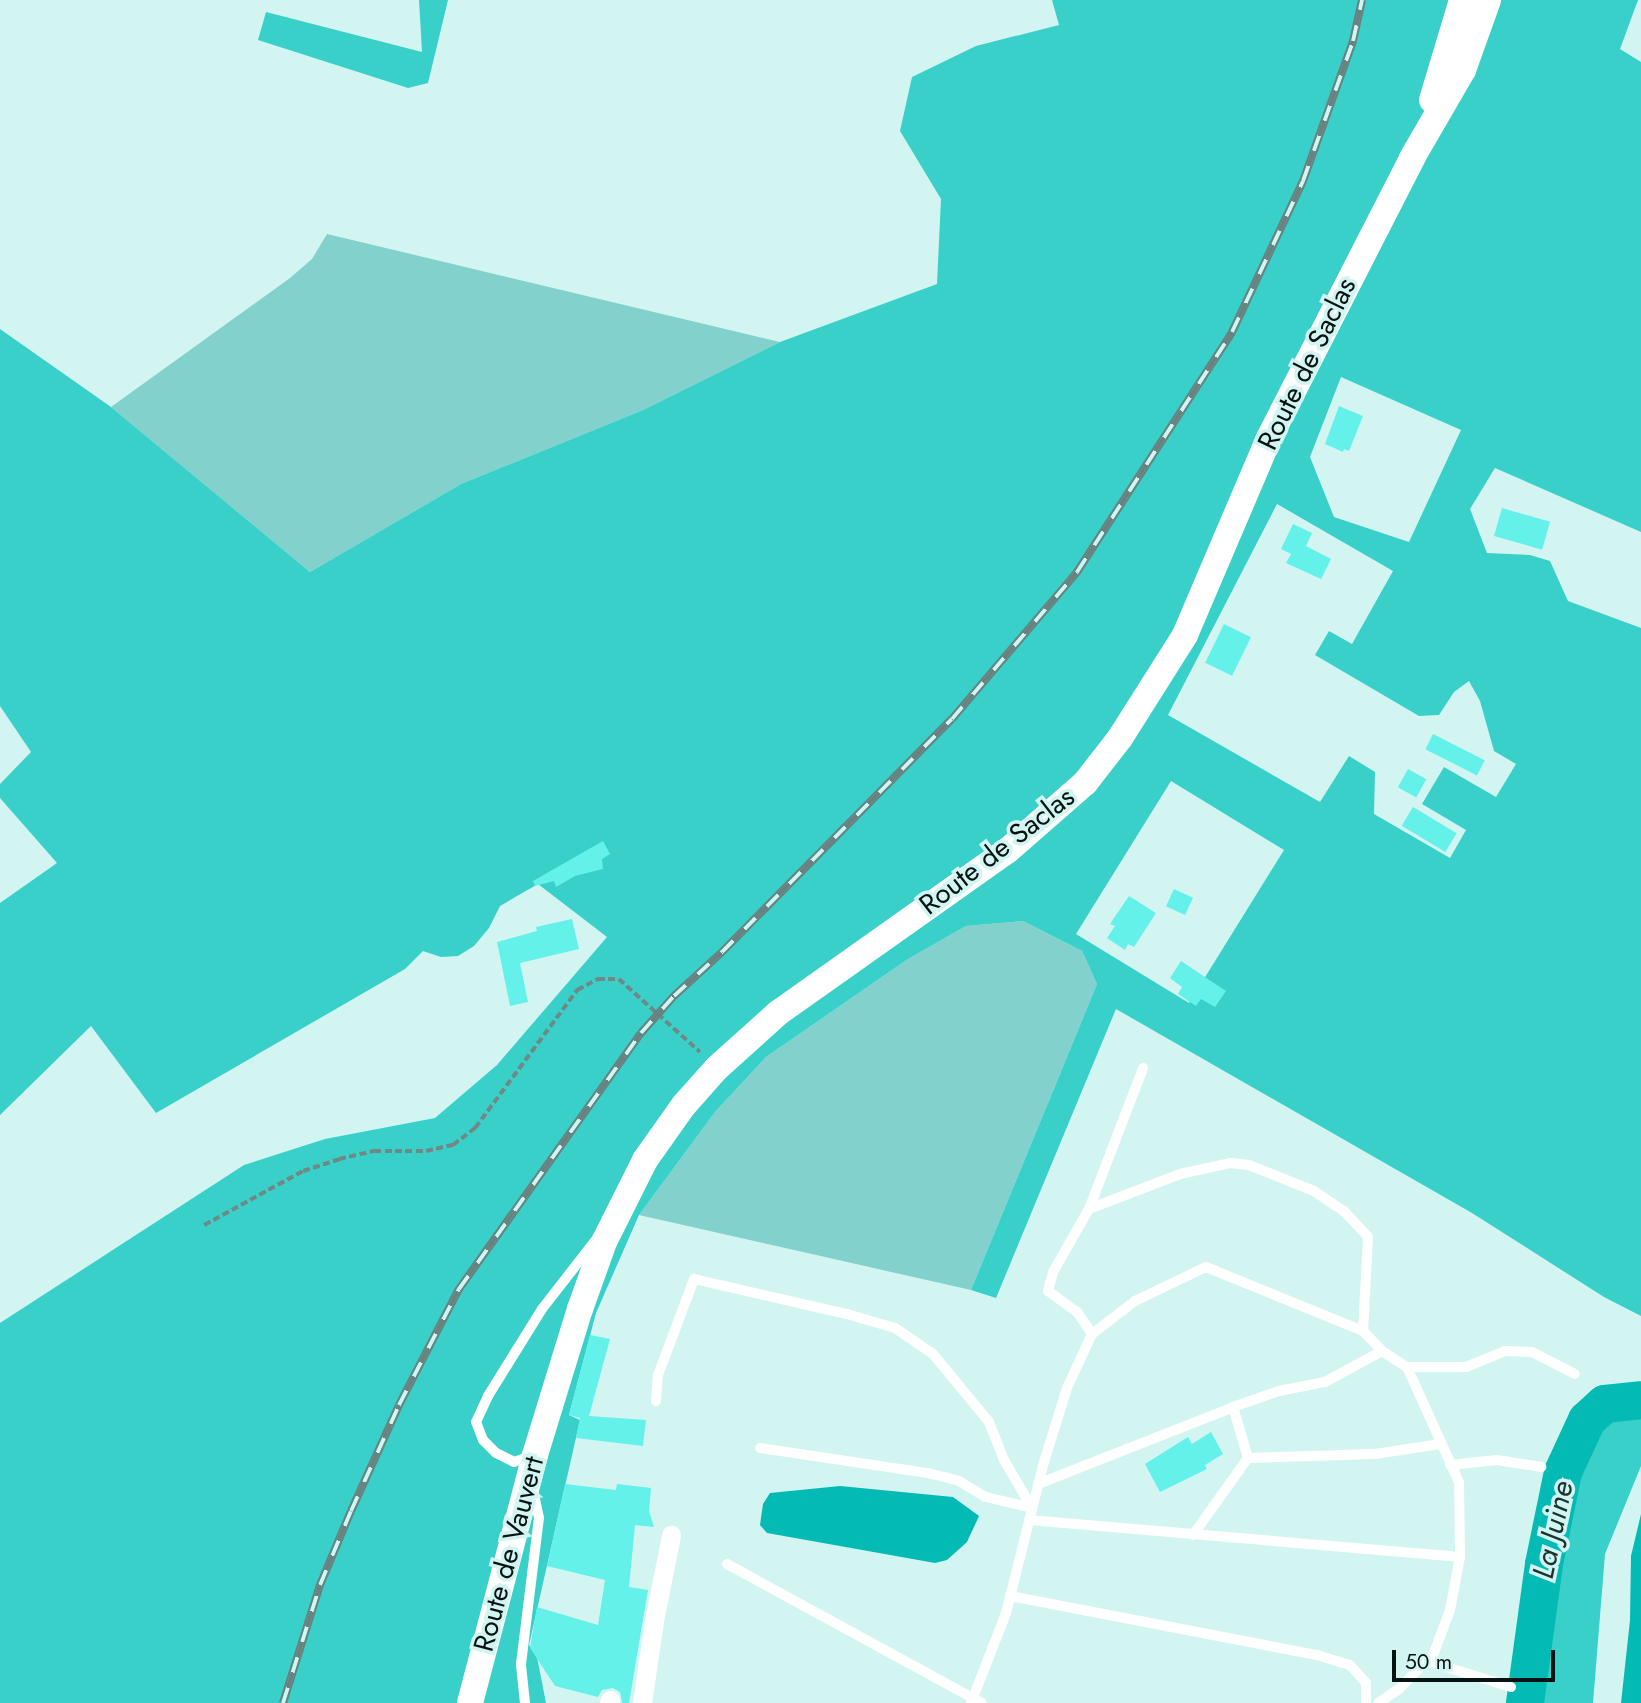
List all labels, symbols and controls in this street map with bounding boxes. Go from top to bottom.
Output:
street label: Route de Saclas [1251,272,1363,456]
street label: Route de Saclas [913,780,1081,922]
street label: Route de Vauvert [467,1453,551,1655]
water label: La Juine [1525,1478,1581,1582]
scale bar [1396,1636,1559,1680]
text: 50 m [1405,1647,1452,1677]

